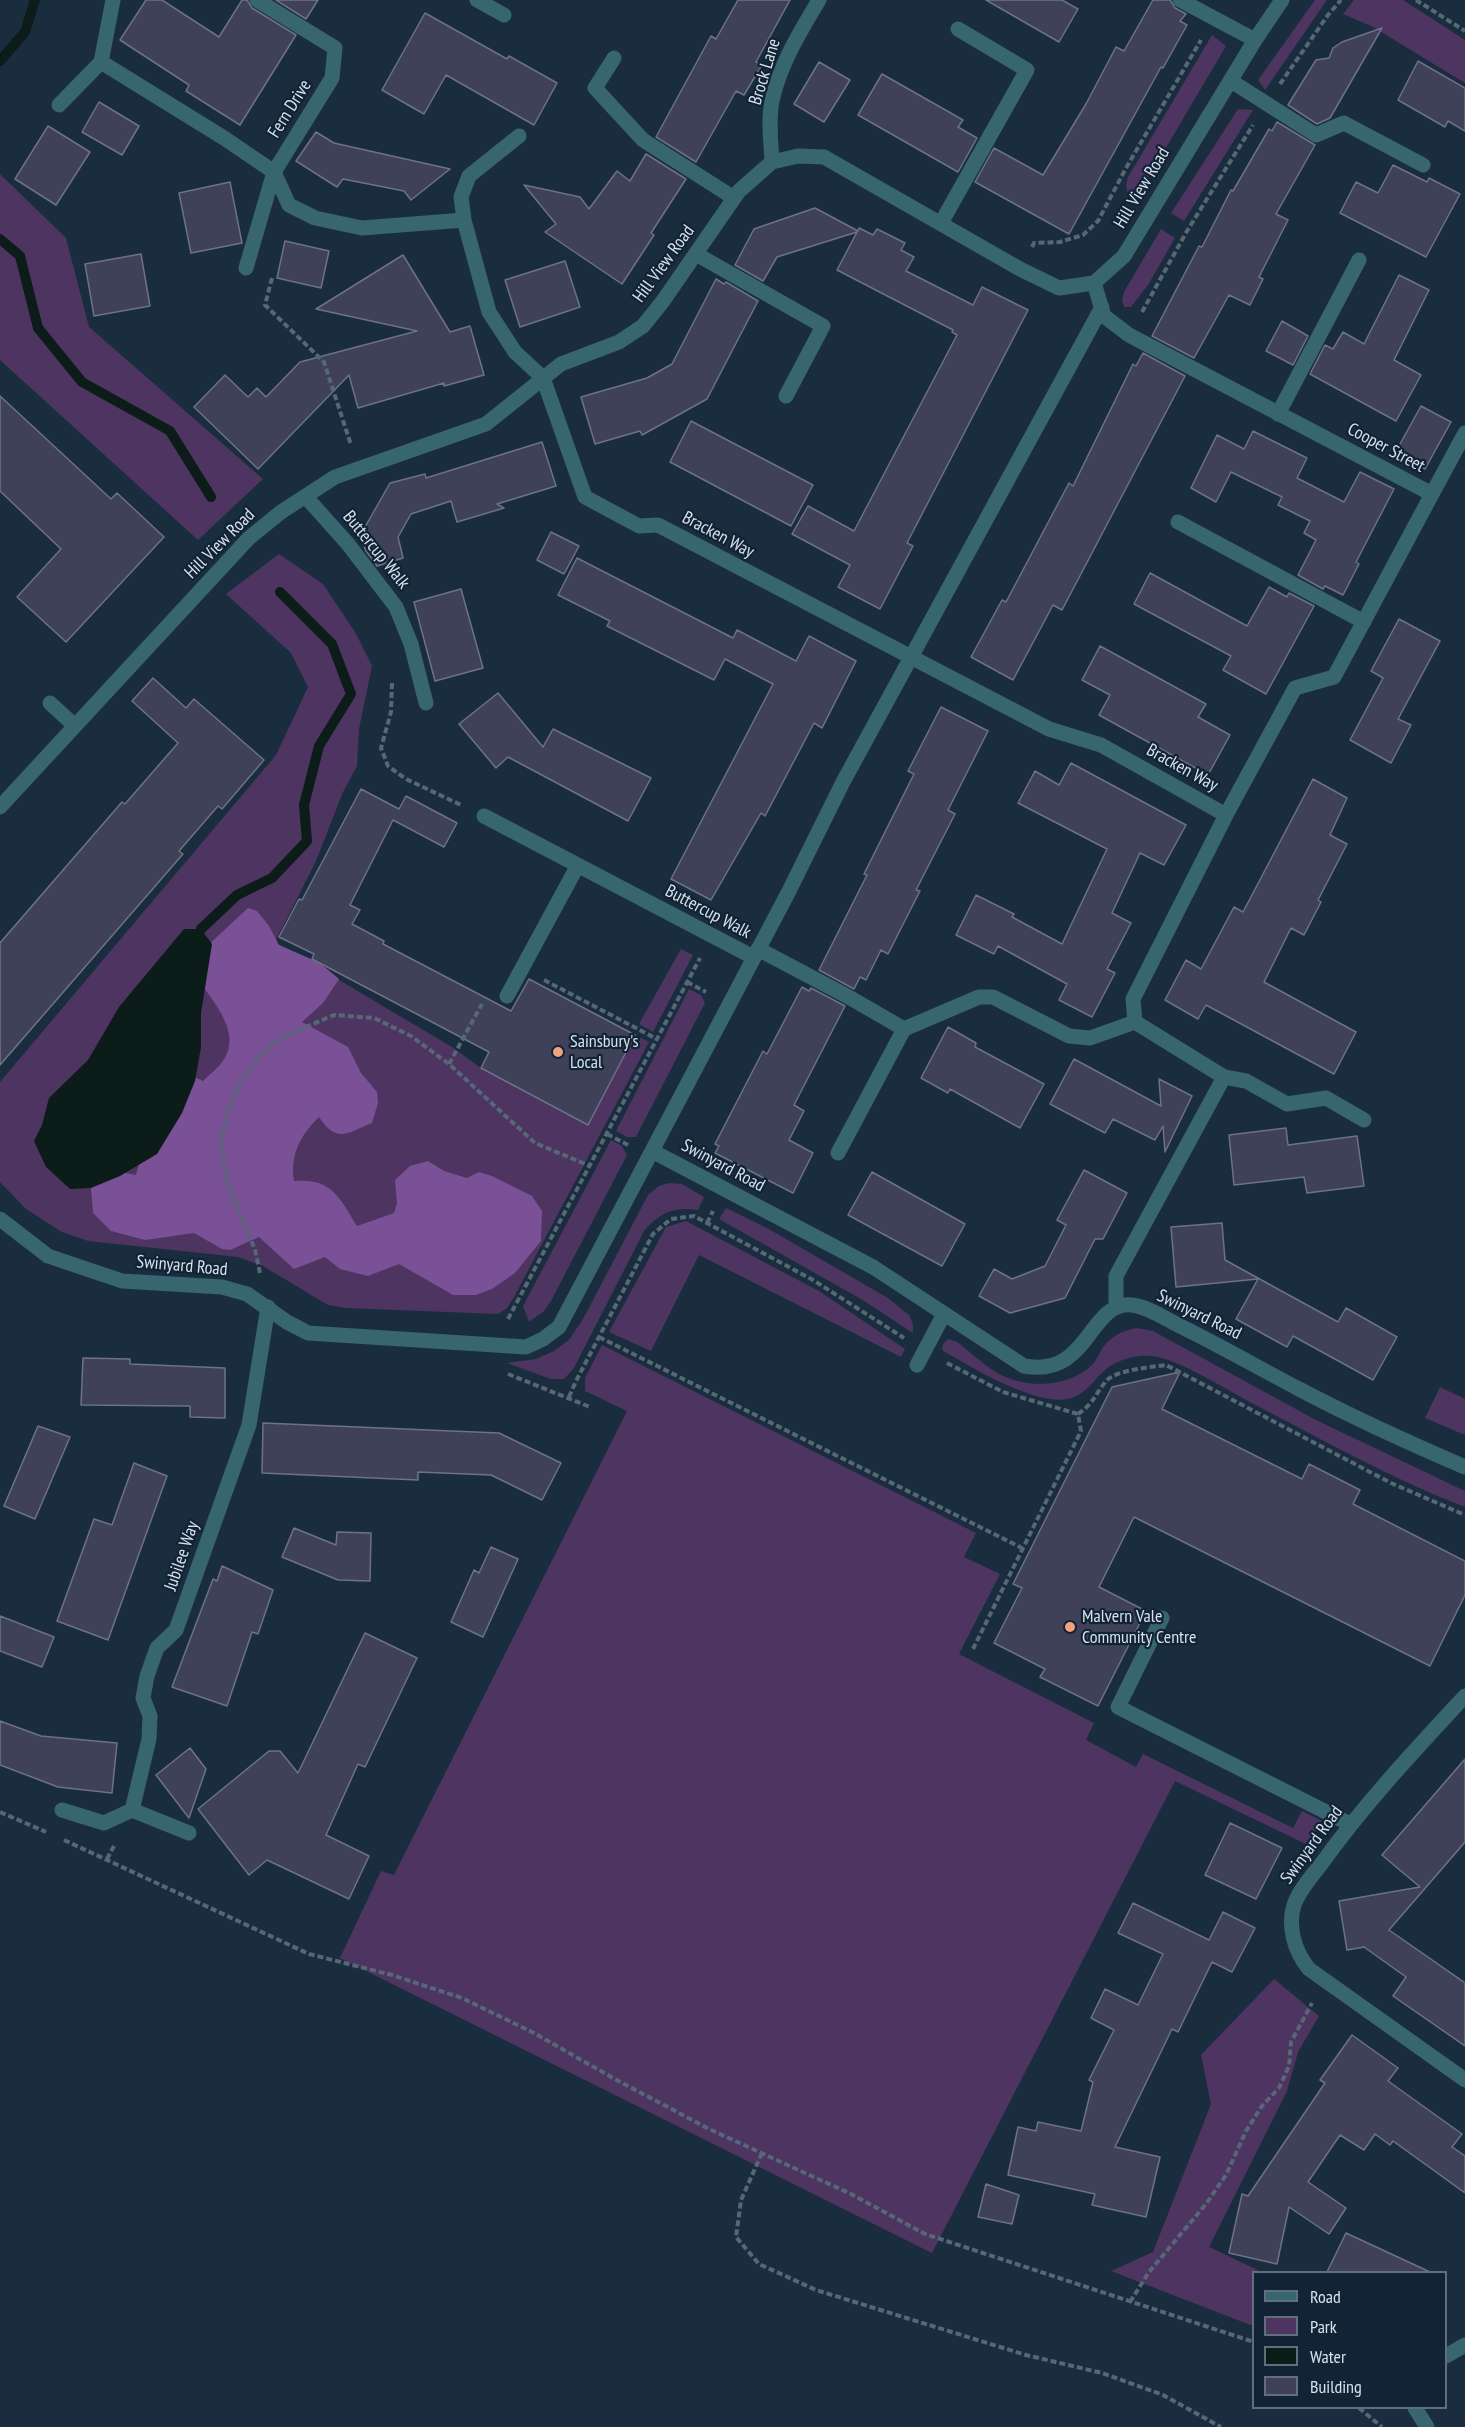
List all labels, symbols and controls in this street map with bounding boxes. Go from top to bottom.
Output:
street label: Brock Lane [745,36,785,108]
street label: Fern Drive [264,76,316,142]
street label: Hill View Road [1109,144,1175,232]
street label: Hill View Road [629,221,699,307]
street label: Cooper Street [1344,419,1428,477]
street label: Hill View Road [180,504,260,584]
street label: Buttercup Walk [338,507,414,593]
street label: Bracken Way [678,507,758,563]
street label: Bracken Way [1142,740,1222,796]
street label: Buttercup Walk [661,880,755,944]
place label: Sainsbury's Local [570,1031,639,1074]
marker: Sainsbury's Local [551,1045,565,1059]
street label: Swinyard Road [678,1135,768,1197]
street label: Swinyard Road [136,1251,228,1281]
street label: Swinyard Road [1153,1285,1245,1345]
street label: Jubilee Way [160,1518,204,1594]
place label: Malvern Vale Community Centre [1082,1606,1196,1648]
marker: Malvern Vale Community Centre [1063,1620,1077,1634]
street label: Swinyard Road [1276,1802,1348,1888]
legend [1252,2271,1447,2409]
text: Road [1310,2285,1341,2308]
text: Park [1310,2315,1337,2338]
text: Water [1310,2345,1346,2368]
text: Building [1310,2375,1362,2398]

